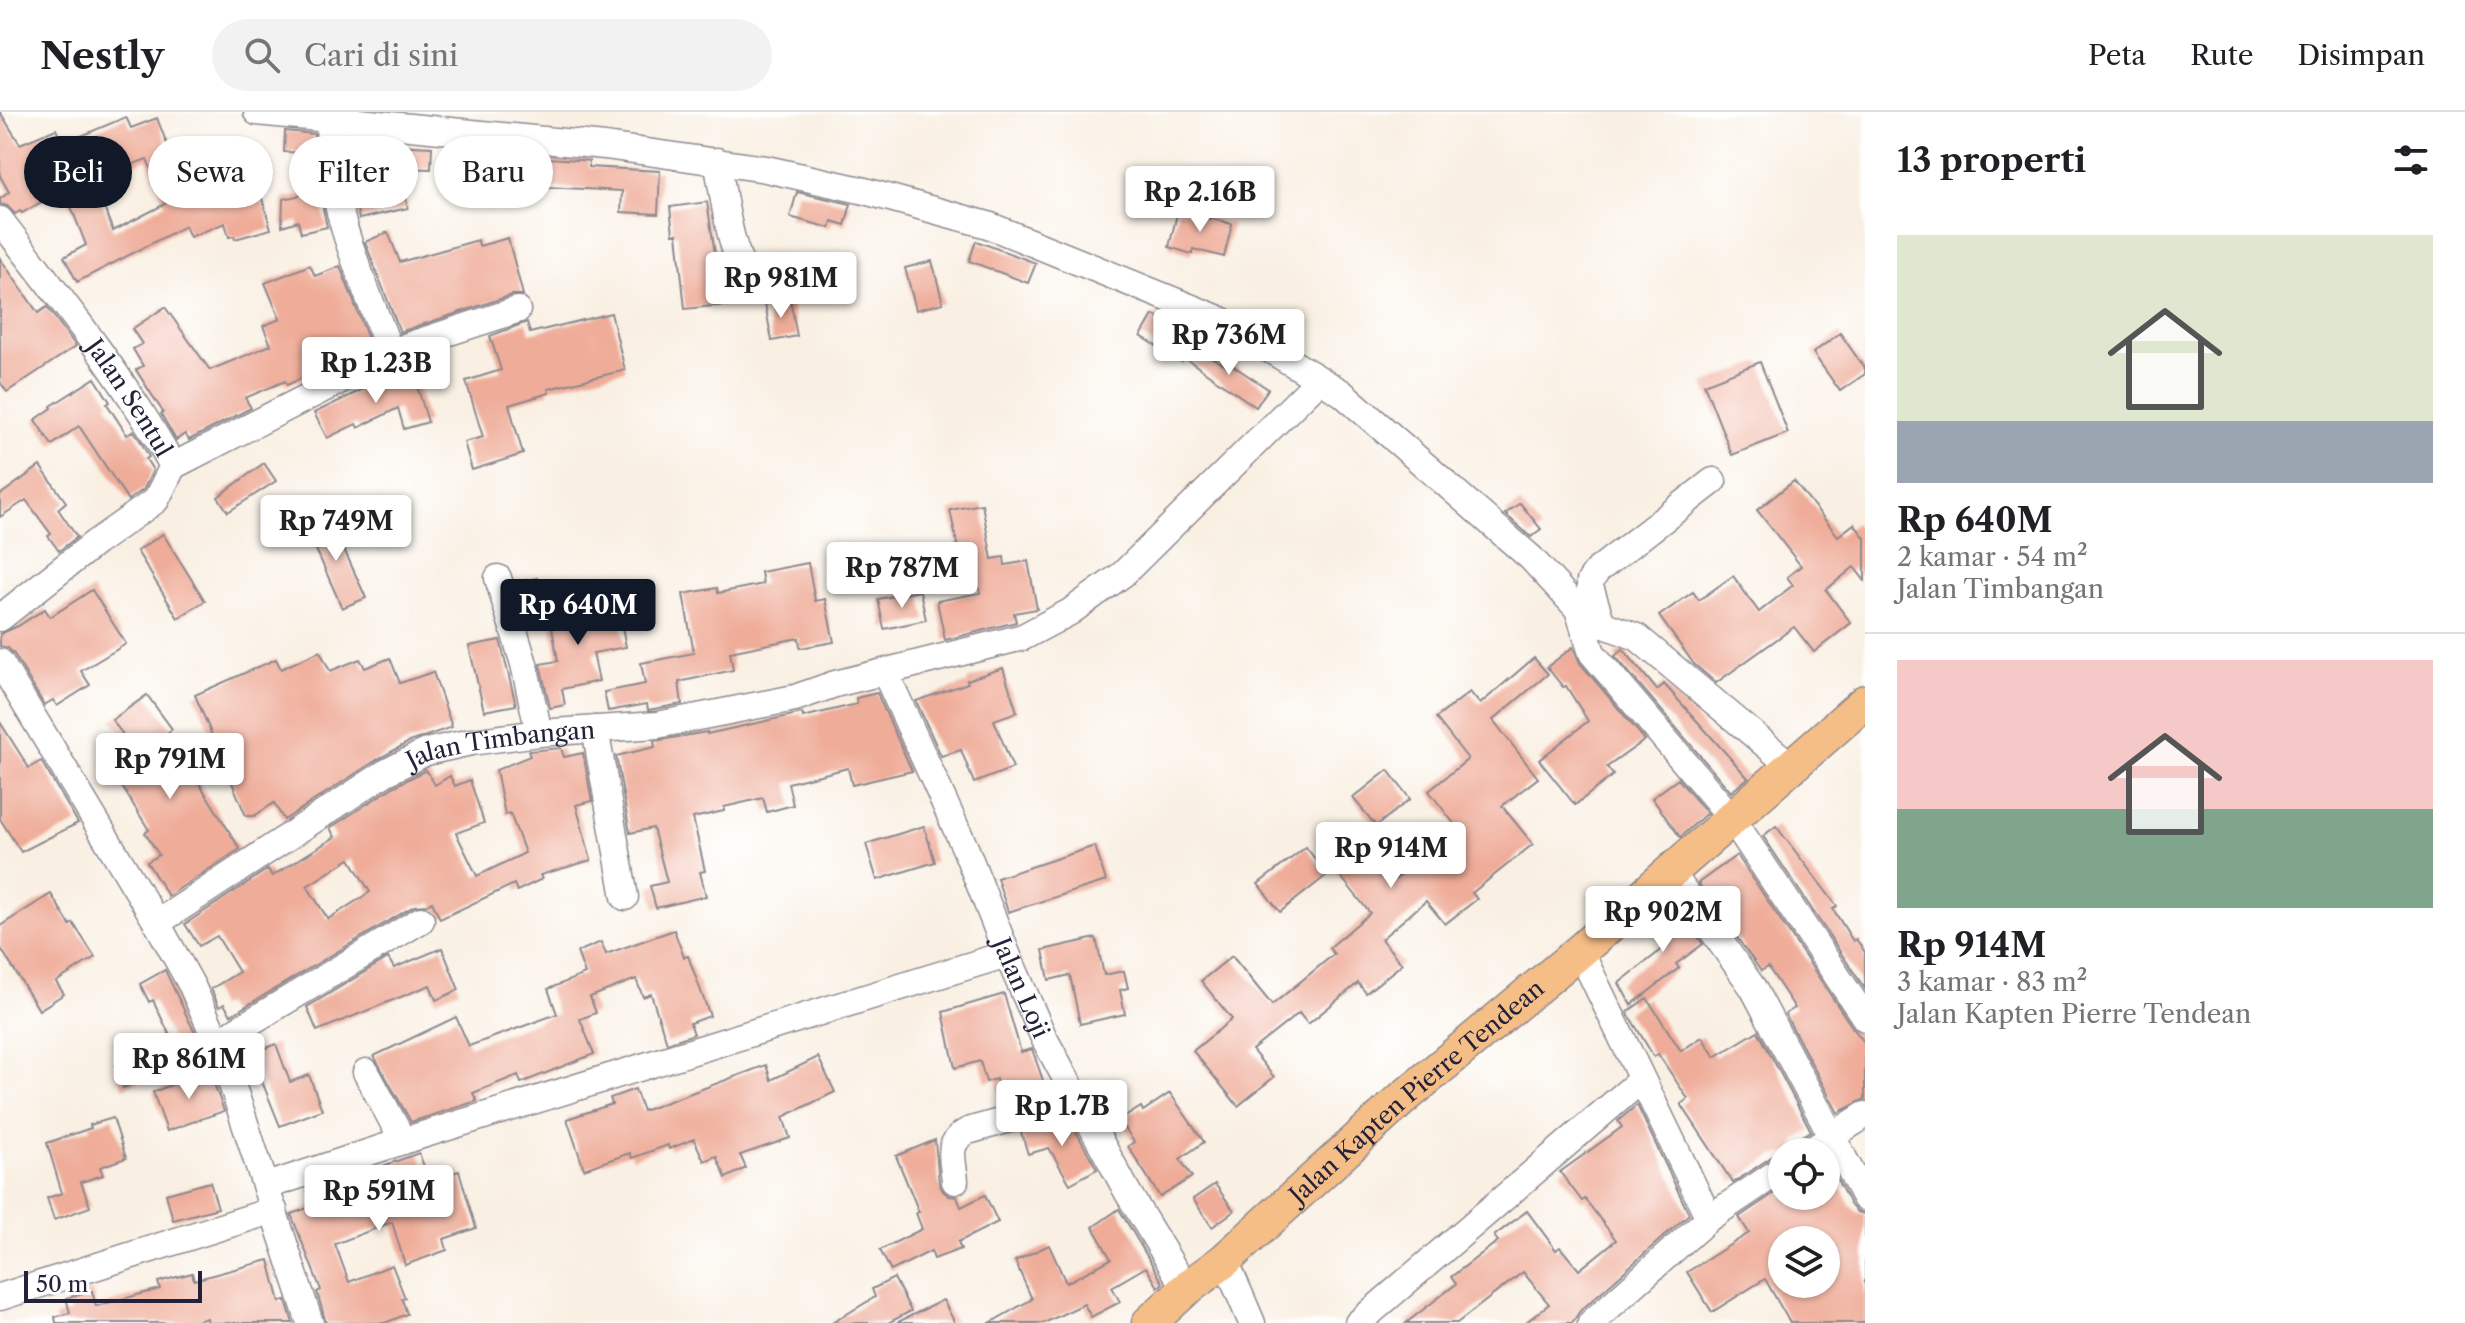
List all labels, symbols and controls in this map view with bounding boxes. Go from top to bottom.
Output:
search box [212,19,772,91]
text: Nestly [40,32,164,79]
icon: search [240,33,284,77]
text: Cari di sini [304,37,458,74]
text: Peta [2088,38,2146,72]
text: Rute [2190,38,2253,72]
text: Disimpan [2297,38,2425,72]
chip: Beli [24,136,132,208]
chip: Sewa [148,136,273,208]
chip: Filter [289,136,418,208]
chip: Baru [434,136,553,208]
icon: filters [2389,138,2433,182]
text: 13 properti [1897,139,2086,181]
pin: Rp 2.16B [1117,166,1283,234]
text: Rp 2.16B [1143,176,1257,208]
pin: Rp 981M [707,252,855,320]
text: Rp 981M [724,262,838,294]
icon: home [2093,287,2237,431]
pin: Rp 736M [1155,309,1303,377]
text: Rp 736M [1171,319,1287,351]
street label: Jalan Sentul [78,329,179,462]
pin: Rp 1.23B [293,337,459,405]
text: Rp 1.23B [320,347,432,379]
pin: Rp 749M [262,495,410,563]
text: Rp 640M [1897,499,2053,541]
text: Rp 749M [278,505,394,537]
text: 2 kamar · 54 m² [1897,541,2088,573]
pin: Rp 787M [828,542,976,610]
text: Rp 787M [845,552,959,584]
text: Jalan Timbangan [1897,573,2104,605]
pin: Rp 640M [504,579,652,647]
text: Rp 640M [518,589,638,621]
icon: home [2093,712,2237,856]
street label: Jalan Timbangan [397,715,596,776]
pin: Rp 791M [96,733,244,801]
text: Rp 791M [114,743,226,775]
pin: Rp 914M [1317,822,1465,890]
text: Rp 914M [1334,832,1448,864]
pin: Rp 902M [1589,886,1737,954]
text: Rp 902M [1604,896,1722,928]
text: Rp 914M [1897,924,2046,966]
street label: Jalan Loji [986,929,1057,1042]
text: 3 kamar · 83 m² [1897,966,2087,998]
street label: Jalan Kapten Pierre Tendean [1280,973,1549,1212]
text: Jalan Kapten Pierre Tendean [1897,998,2251,1030]
pin: Rp 861M [115,1033,263,1101]
text: Rp 861M [132,1043,246,1075]
pin: Rp 1.7B [988,1080,1136,1148]
text: Rp 1.7B [1014,1090,1110,1122]
map controls [1768,1138,1840,1298]
button: locate [1768,1138,1840,1210]
pin: Rp 591M [305,1165,453,1233]
text: Rp 591M [322,1175,436,1207]
button: layers [1768,1226,1840,1298]
scale bar [24,1267,202,1303]
text: 50 m [36,1271,88,1298]

